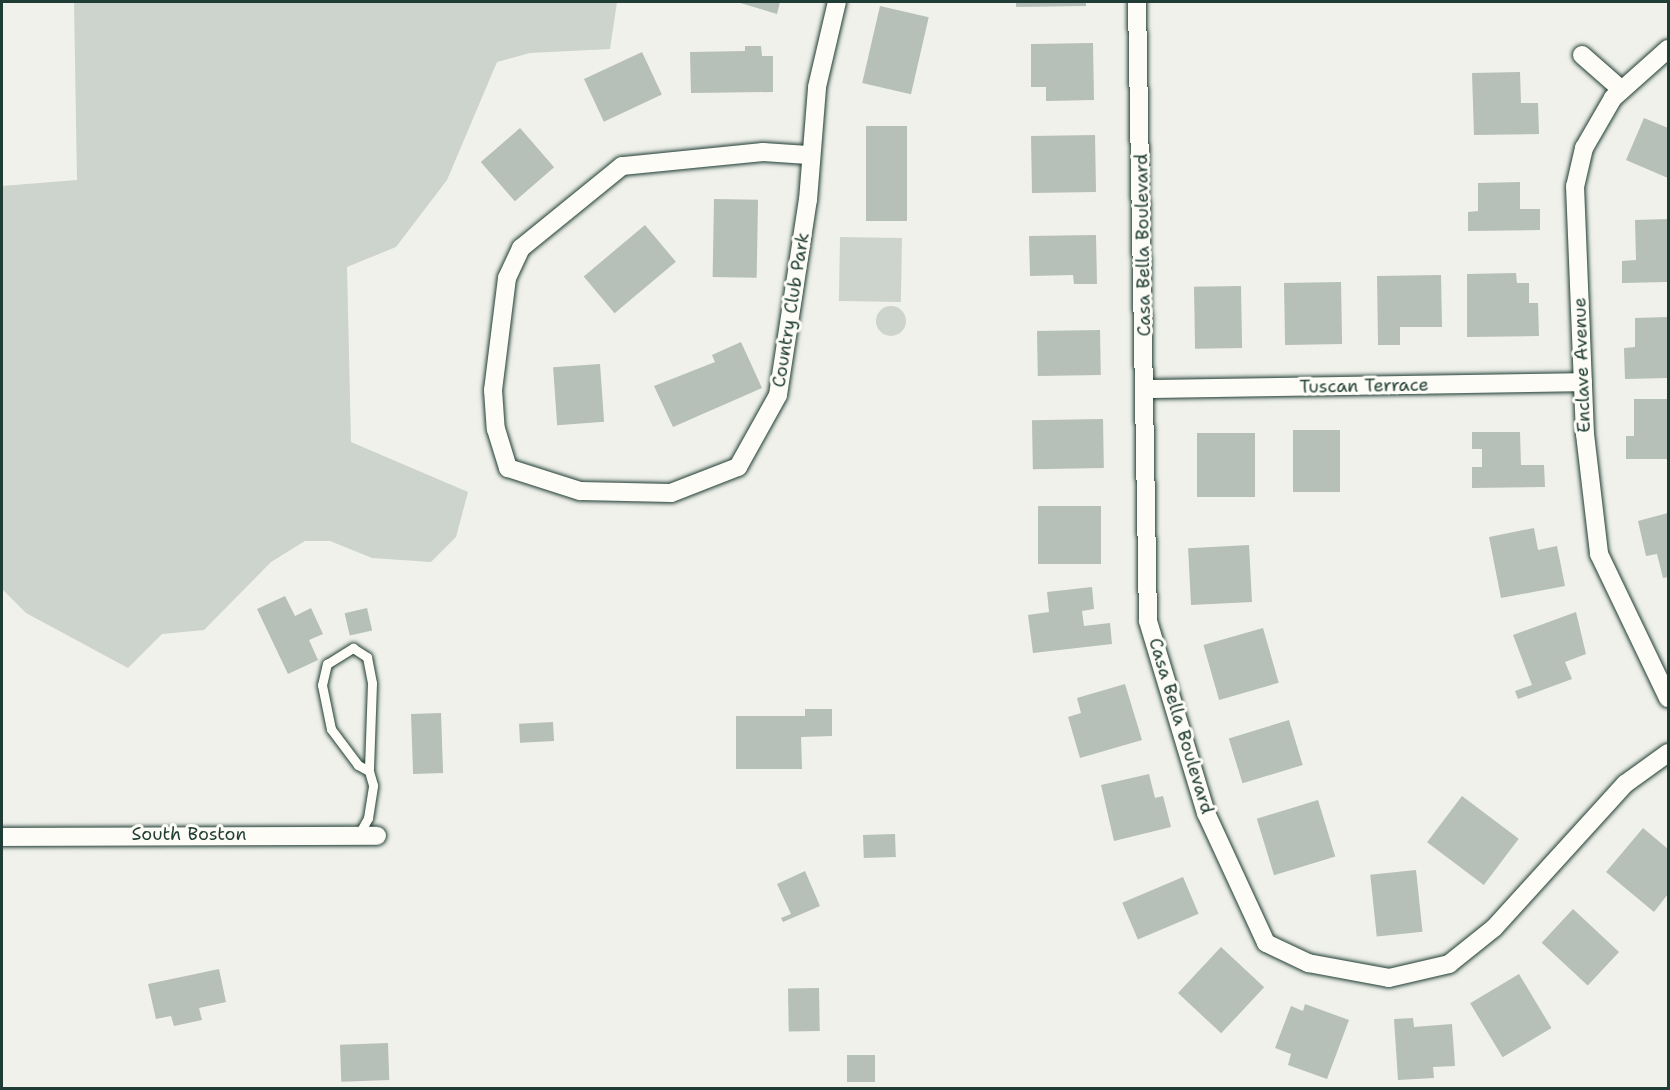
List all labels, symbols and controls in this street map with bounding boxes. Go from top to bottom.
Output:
street label: Casa Bella Boulevard [1131,153,1155,337]
street label: Country Club Park [768,231,814,389]
street label: Enclave Avenue [1569,297,1595,433]
street label: Tuscan Terrace [1299,374,1429,398]
street label: Casa Bella Boulevard [1144,635,1218,817]
street label: South Boston [132,823,246,845]

